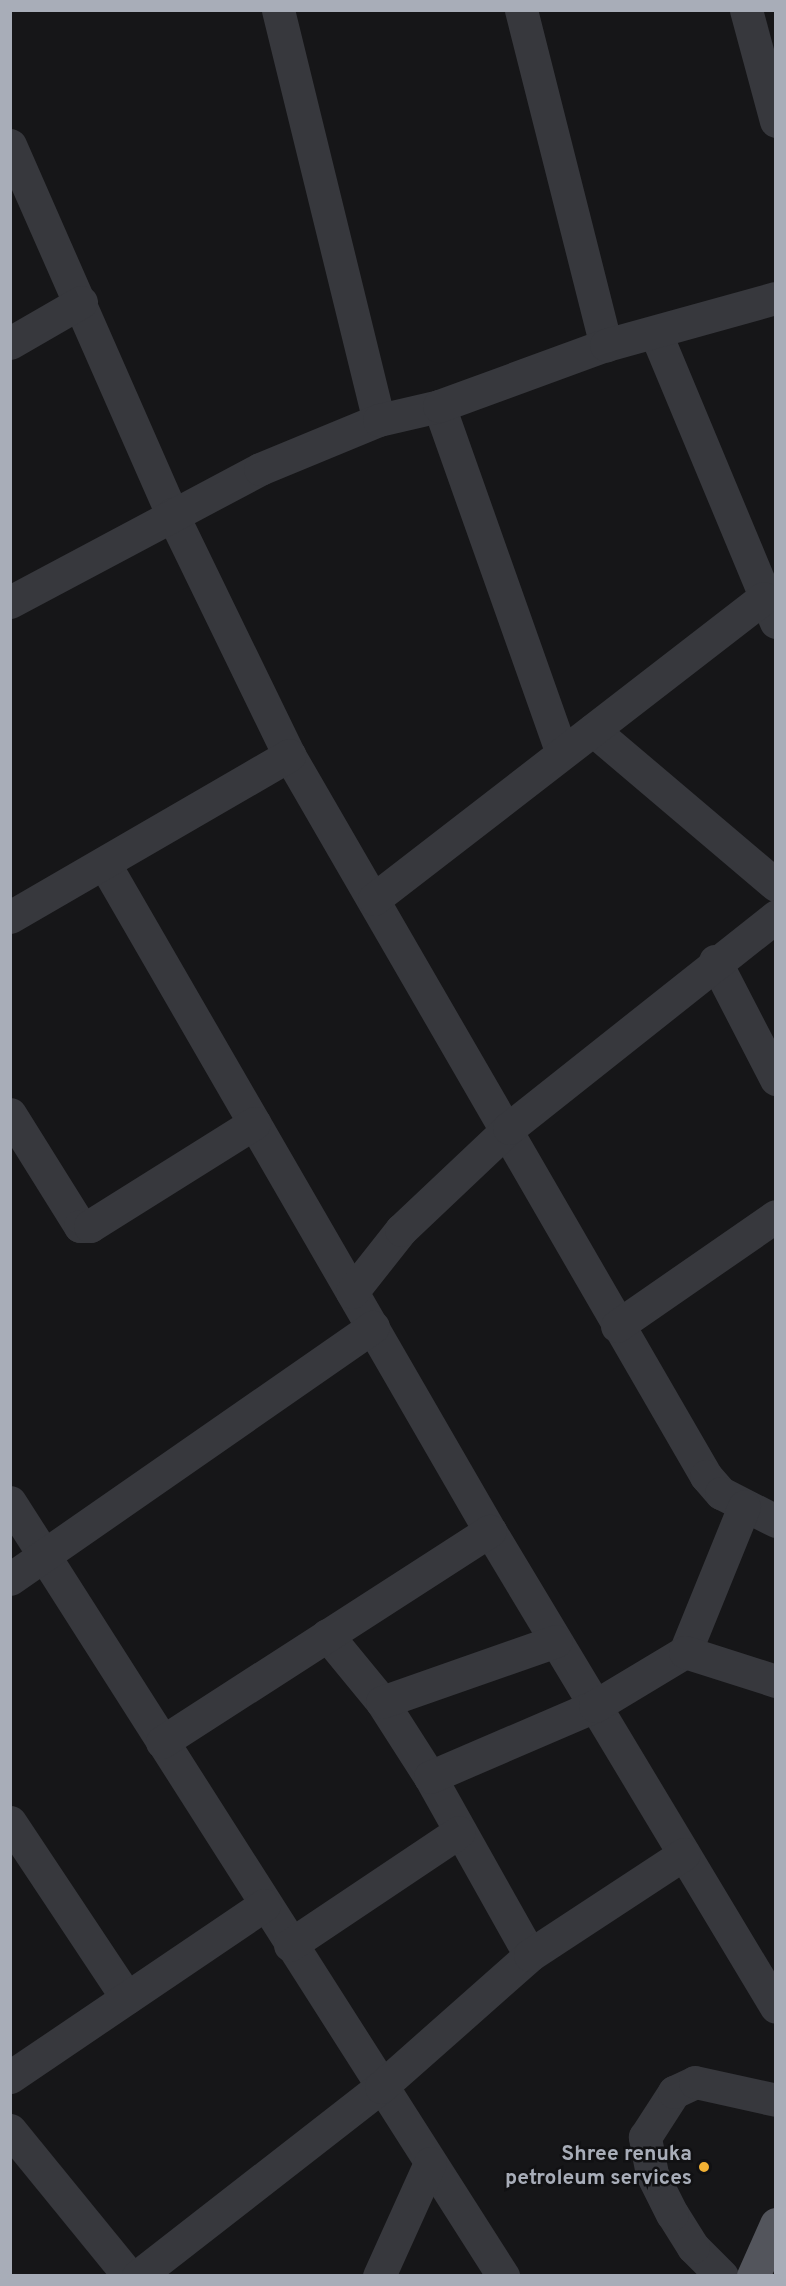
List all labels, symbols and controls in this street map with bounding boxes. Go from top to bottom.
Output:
place label: Shree renuka petroleum services [505,2142,692,2192]
marker: Shree renuka petroleum services [697,2160,711,2174]

